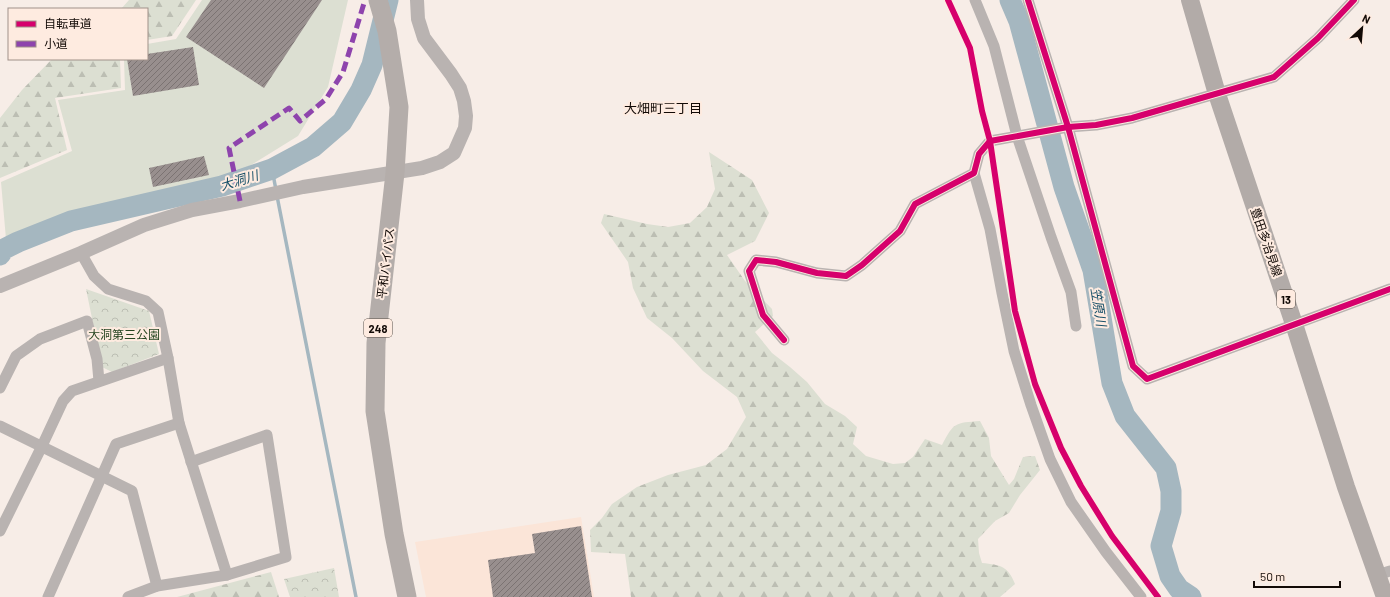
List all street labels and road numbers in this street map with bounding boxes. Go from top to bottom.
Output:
street label: 豊田多治見線 [1249,206,1285,278]
street label: 平和バイパス [374,227,396,299]
road number: 13 [1277,290,1295,308]
road number: 248 [364,319,392,337]

